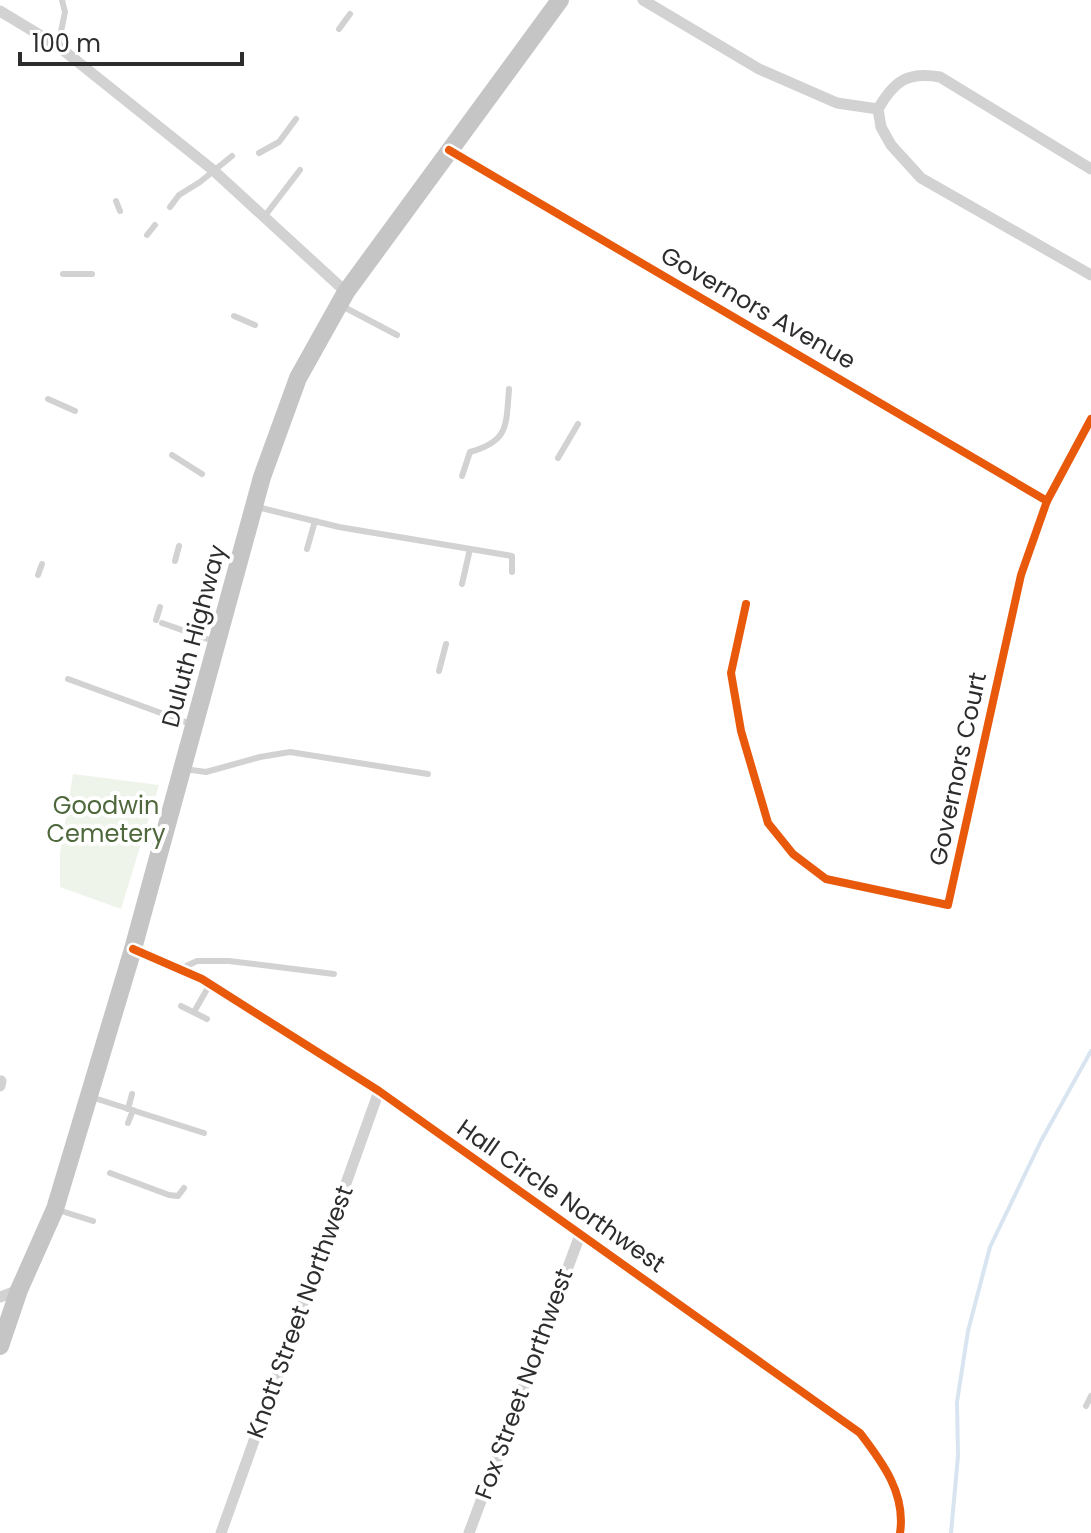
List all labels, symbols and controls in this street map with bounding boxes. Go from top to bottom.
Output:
scale bar [20,16,242,66]
text: 100 m [32,27,101,60]
street label: Governors Avenue [655,238,862,377]
street label: Duluth Highway [153,541,234,731]
street label: Governors Court [921,669,994,869]
park label: Goodwin Cemetery [46,789,166,850]
street label: Hall Circle Northwest [451,1111,672,1280]
street label: Knott Street Northwest [238,1181,361,1443]
street label: Fox Street Northwest [466,1264,581,1504]

